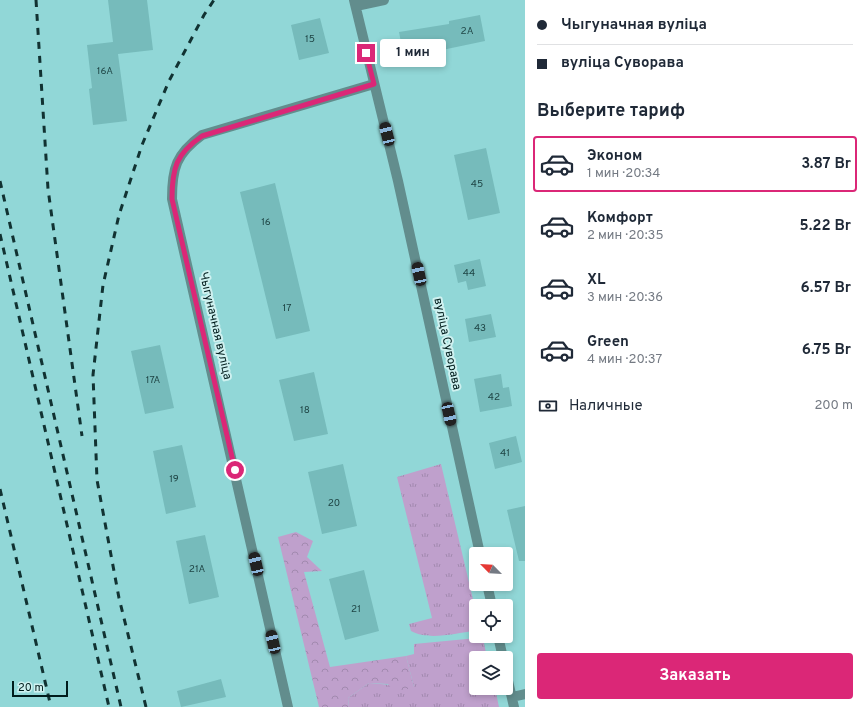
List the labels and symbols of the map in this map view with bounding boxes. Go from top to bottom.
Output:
house number: 2А [461,25,474,38]
house number: 15 [305,33,315,46]
callout: 1 мин [380,39,446,67]
route end [357,44,375,62]
house number: 16А [97,65,113,78]
car [378,121,396,147]
house number: 45 [471,178,483,191]
house number: 16 [261,216,271,229]
car [411,261,427,287]
house number: 44 [463,267,475,280]
street label: Чыгуначная вуліца [195,271,235,381]
street label: вуліца Суворава [429,296,465,392]
house number: 17 [283,302,291,315]
house number: 43 [474,322,486,335]
house number: 17А [146,374,160,387]
house number: 42 [488,391,500,404]
car [441,401,457,427]
house number: 18 [300,404,310,417]
house number: 41 [500,447,510,460]
route start [226,461,244,479]
house number: 19 [169,473,179,486]
house number: 20 [328,497,340,510]
north arrow [469,547,513,591]
car [247,551,265,577]
house number: 21А [189,563,205,576]
house number: 21 [351,603,361,616]
car [264,629,282,655]
scale bar [12,679,68,698]

